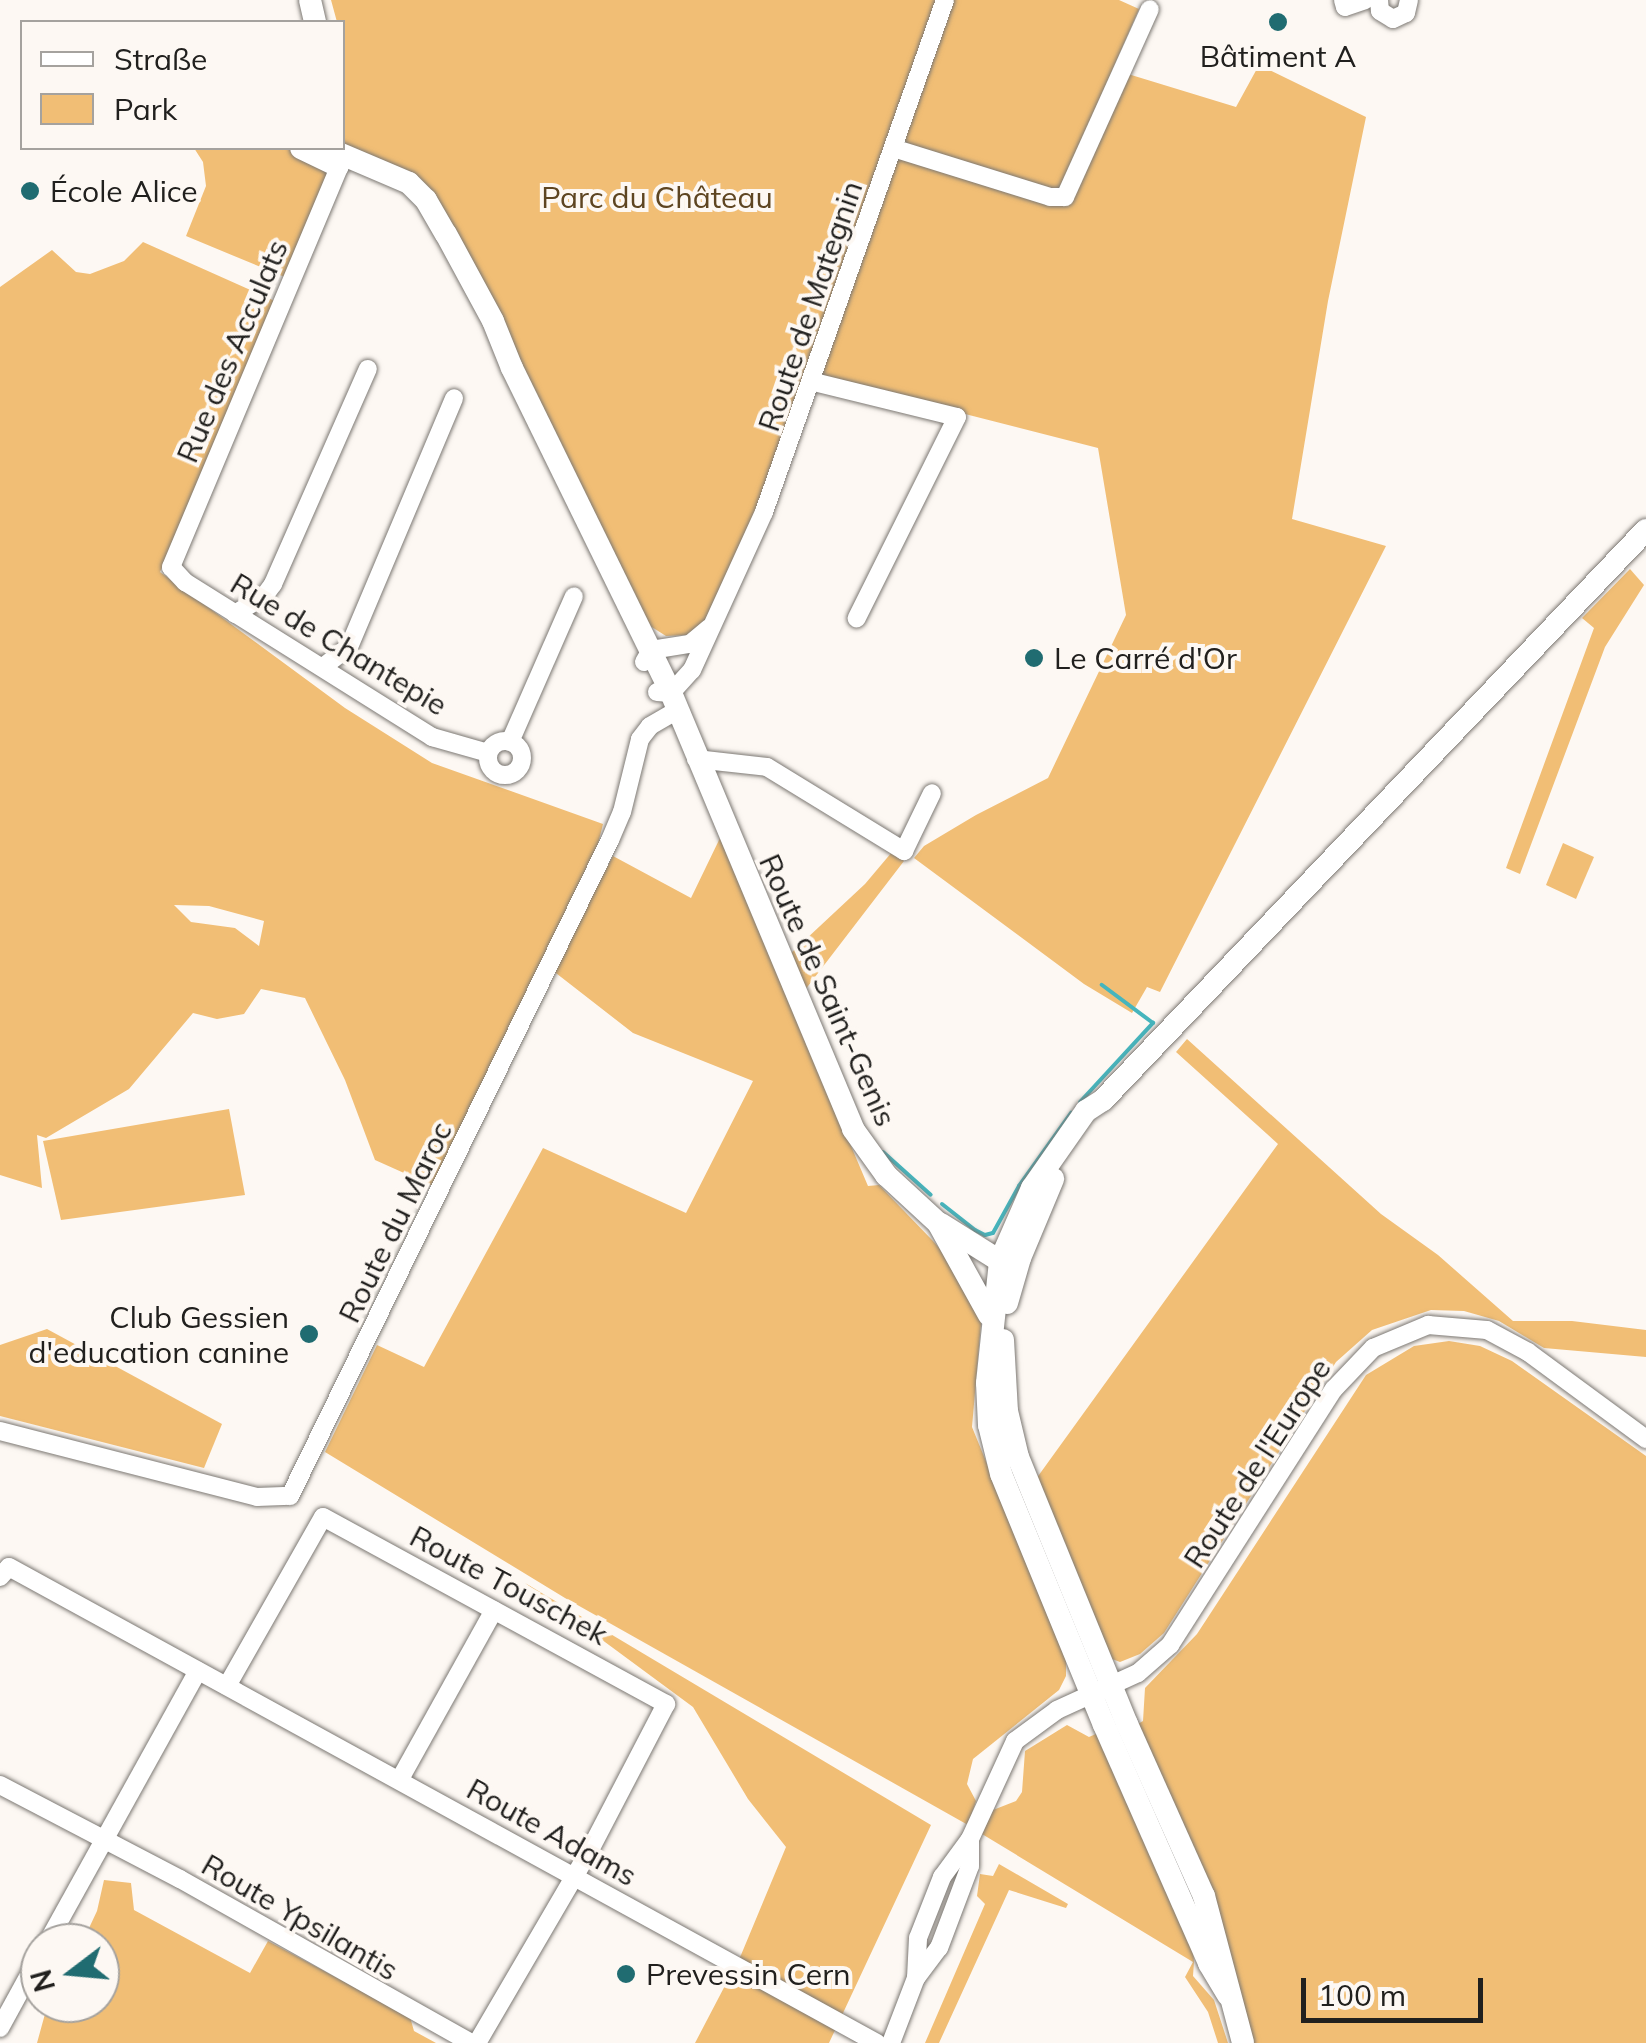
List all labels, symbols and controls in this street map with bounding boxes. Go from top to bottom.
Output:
marker: Bâtiment A [1267,11,1289,33]
legend [20,20,345,150]
place label: Bâtiment A [1200,38,1356,74]
text: Straße [114,40,207,78]
text: Park [114,90,177,128]
place label: École Alice [50,173,198,209]
street label: Route de Mategnin [750,176,870,436]
park label: Parc du Château [541,179,773,215]
marker: École Alice [19,180,41,202]
street label: Rue des Acculats [169,234,295,468]
street label: Rue de Chantepie [224,565,454,723]
place label: Le Carré d'Or [1054,640,1237,676]
marker: Le Carré d'Or [1023,647,1045,669]
street label: Route de Saint-Genis [752,848,904,1132]
street label: Route du Maroc [331,1116,459,1328]
place label: Club Gessien d'education canine [28,1299,289,1370]
marker: Club Gessien d'education canine [298,1323,320,1345]
street label: Route de l'Europe [1176,1352,1338,1574]
street label: Route Touschek [404,1518,614,1652]
street label: Route Adams [461,1771,643,1893]
street label: Route Ypsilantis [196,1846,404,1988]
north arrow [20,1923,120,2023]
place label: Prevessin Cern [646,1956,851,1992]
scale bar [1306,1958,1488,2020]
marker: Prevessin Cern [615,1963,637,1985]
text: N [23,1966,62,1996]
text: 100 m [1318,1976,1406,2014]

